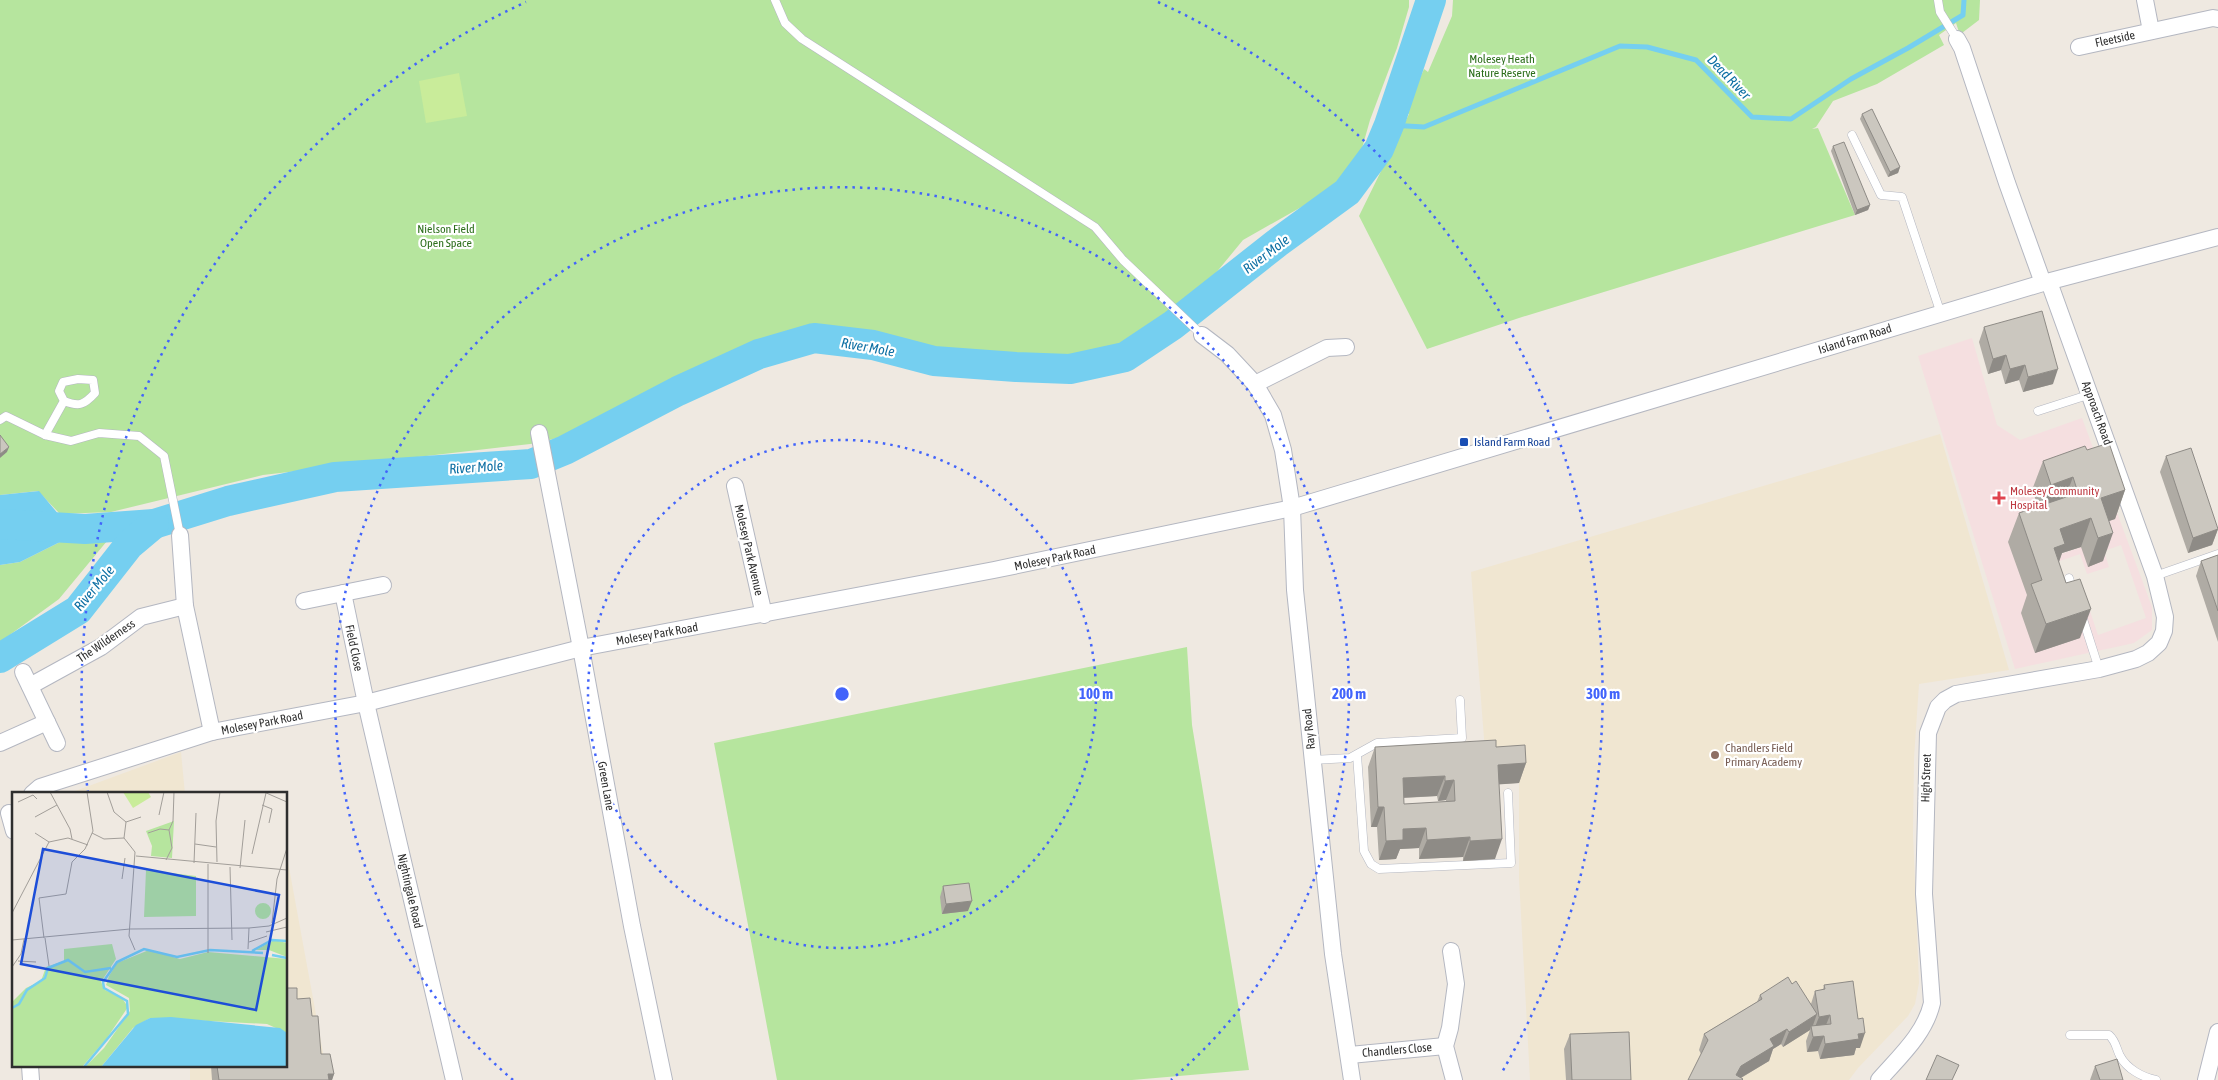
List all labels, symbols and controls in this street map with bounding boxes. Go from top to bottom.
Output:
street label: Fleetside [2094,28,2136,50]
park label: Molesey Heath Nature Reserve [1468,52,1536,80]
water label: Dead River [1704,52,1755,103]
park label: Nielson Field Open Space [417,222,475,250]
water label: River Mole [1240,231,1292,277]
street label: Island Farm Road [1817,321,1893,357]
water label: River Mole [840,334,896,360]
street label: Approach Road [2079,379,2115,447]
place label: Island Farm Road [1474,435,1550,449]
marker: Island Farm Road [1458,436,1470,448]
water label: River Mole [448,457,504,477]
place label: Molesey Community Hospital [2010,484,2099,512]
marker: Molesey Community Hospital [1992,491,2006,505]
street label: Molesey Park Avenue [732,503,766,597]
street label: Molesey Park Road [1013,543,1097,573]
water label: River Mole [70,562,118,614]
street label: The Wilderness [74,616,138,666]
street label: Molesey Park Road [615,620,699,648]
street label: Field Close [342,623,366,673]
centre of rings [833,685,851,703]
text: 100 m [1079,685,1113,702]
text: 200 m [1332,685,1366,702]
text: 300 m [1586,685,1620,702]
street label: Molesey Park Road [220,708,304,738]
street label: Ray Road [1300,708,1318,750]
place label: Chandlers Field Primary Academy [1725,741,1802,769]
marker: Chandlers Field Primary Academy [1709,749,1721,761]
street label: High Street [1918,753,1934,803]
street label: Green Lane [595,760,617,812]
inset map [12,792,288,1068]
street label: Nightingale Road [395,852,425,930]
street label: Chandlers Close [1362,1040,1432,1060]

